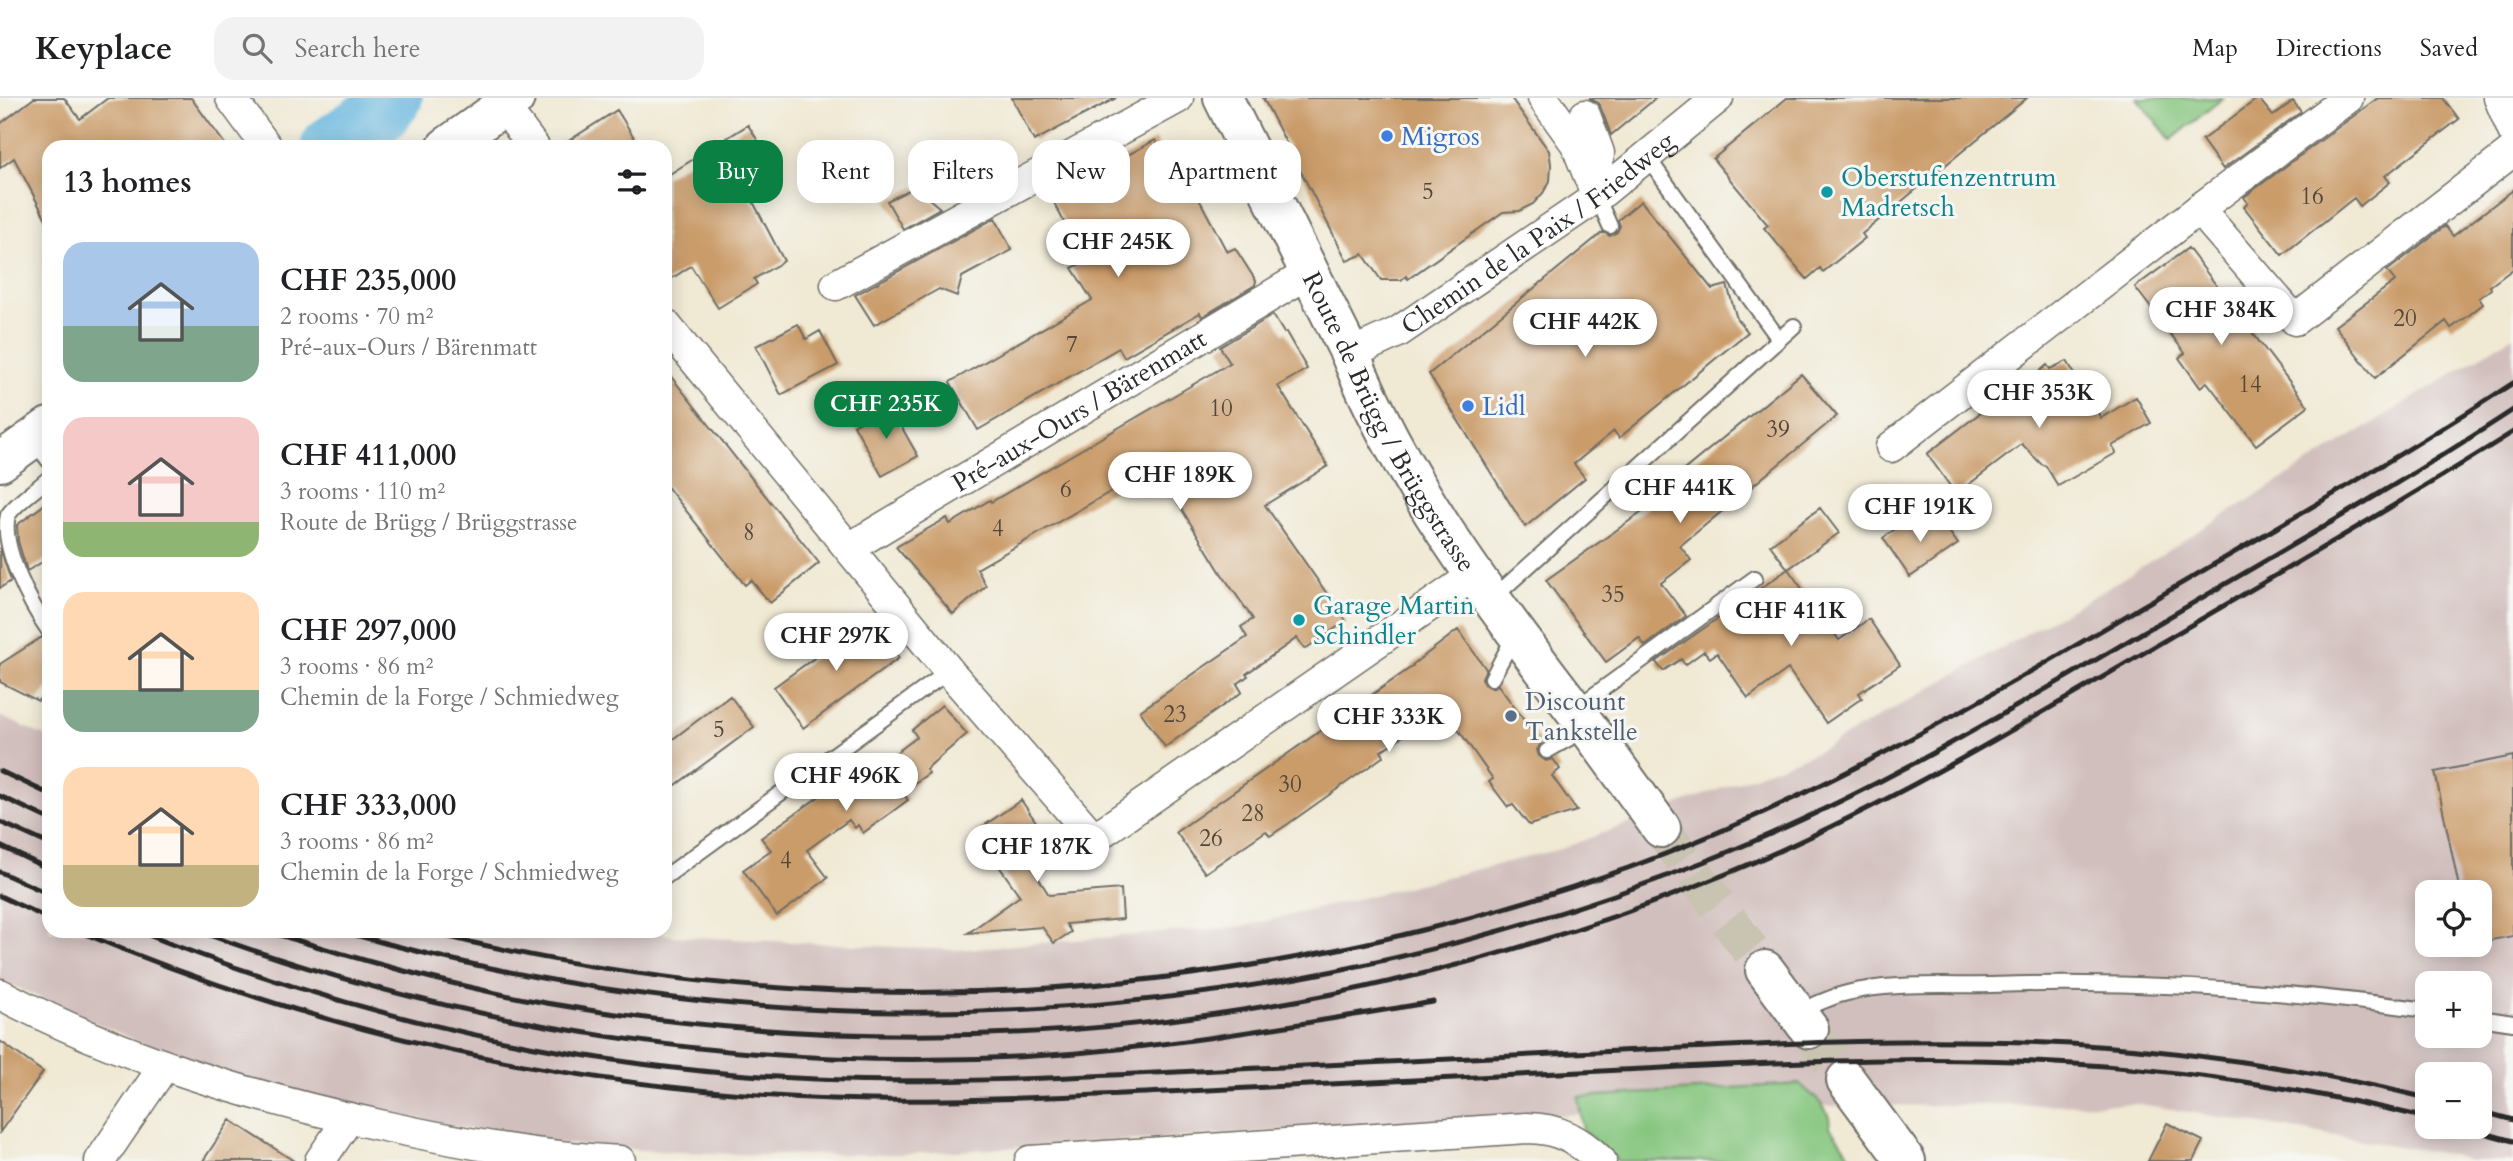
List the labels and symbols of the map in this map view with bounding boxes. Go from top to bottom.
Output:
place label: Migros [1401,119,1480,154]
street label: Chemin de la Paix / Friedweg [1394,123,1682,343]
marker: Migros [1379,128,1395,144]
place label: Oberstufenzentrum Madretsch [1841,160,2057,225]
house number: 5 [1422,176,1434,207]
house number: 16 [2300,181,2324,212]
marker: Oberstufenzentrum Madretsch [1819,184,1835,200]
pin: CHF 245K [1046,220,1190,279]
street label: Route de Brügg / Brüggstrasse [1294,266,1484,579]
pin: CHF 384K [2149,288,2293,347]
pin: CHF 442K [1513,300,1657,359]
house number: 20 [2393,303,2417,334]
street label: Pré-aux-Ours / Bärenmatt [945,321,1213,500]
house number: 7 [1066,329,1078,360]
house number: 14 [2238,369,2262,400]
pin: CHF 353K [1967,370,2111,430]
pin: CHF 235K [814,382,958,441]
place label: Lidl [1482,389,1526,424]
house number: 10 [1209,393,1233,424]
marker: Lidl [1460,398,1476,414]
house number: 39 [1766,414,1790,445]
pin: CHF 189K [1108,452,1252,512]
pin: CHF 441K [1608,466,1752,525]
house number: 6 [1060,474,1072,505]
pin: CHF 191K [1848,484,1992,544]
house number: 4 [992,513,1004,544]
house number: 8 [743,517,755,548]
house number: 35 [1601,579,1625,610]
place label: Garage Martin Schindler [1313,588,1475,653]
pin: CHF 411K [1719,588,1863,648]
marker: Garage Martin Schindler [1291,612,1307,628]
pin: CHF 297K [764,614,908,673]
place label: Discount Tankstelle [1525,684,1638,749]
pin: CHF 333K [1317,694,1461,754]
house number: 23 [1163,699,1187,730]
marker: Discount Tankstelle [1503,708,1519,724]
house number: 5 [713,714,725,745]
pin: CHF 496K [774,754,918,813]
house number: 30 [1278,769,1302,800]
house number: 28 [1241,798,1265,829]
house number: 26 [1199,823,1223,854]
pin: CHF 187K [965,824,1109,884]
house number: 4 [780,845,792,876]

